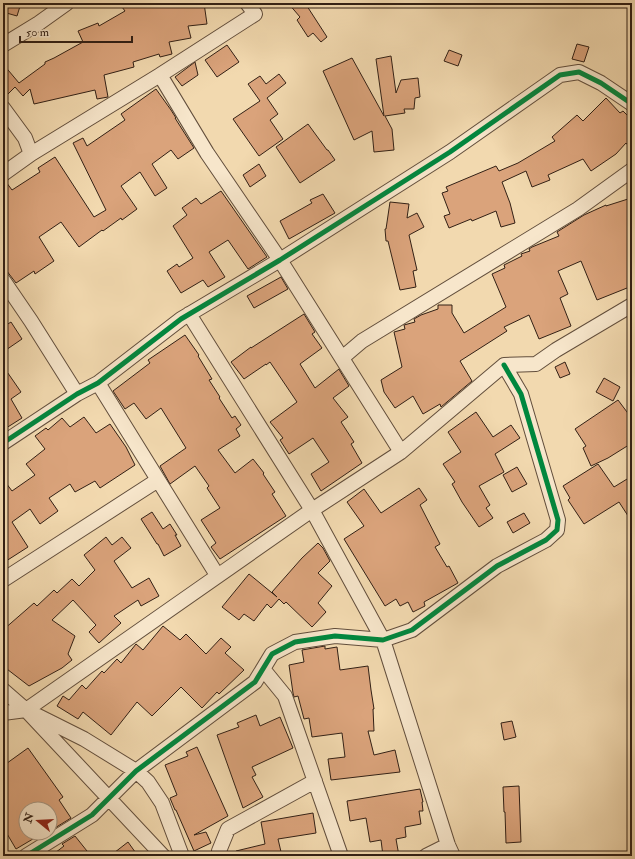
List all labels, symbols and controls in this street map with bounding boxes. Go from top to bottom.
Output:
scale bar [20,18,132,44]
text: 50 m [26,25,50,40]
north arrow [18,801,58,841]
text: N [21,810,37,826]

